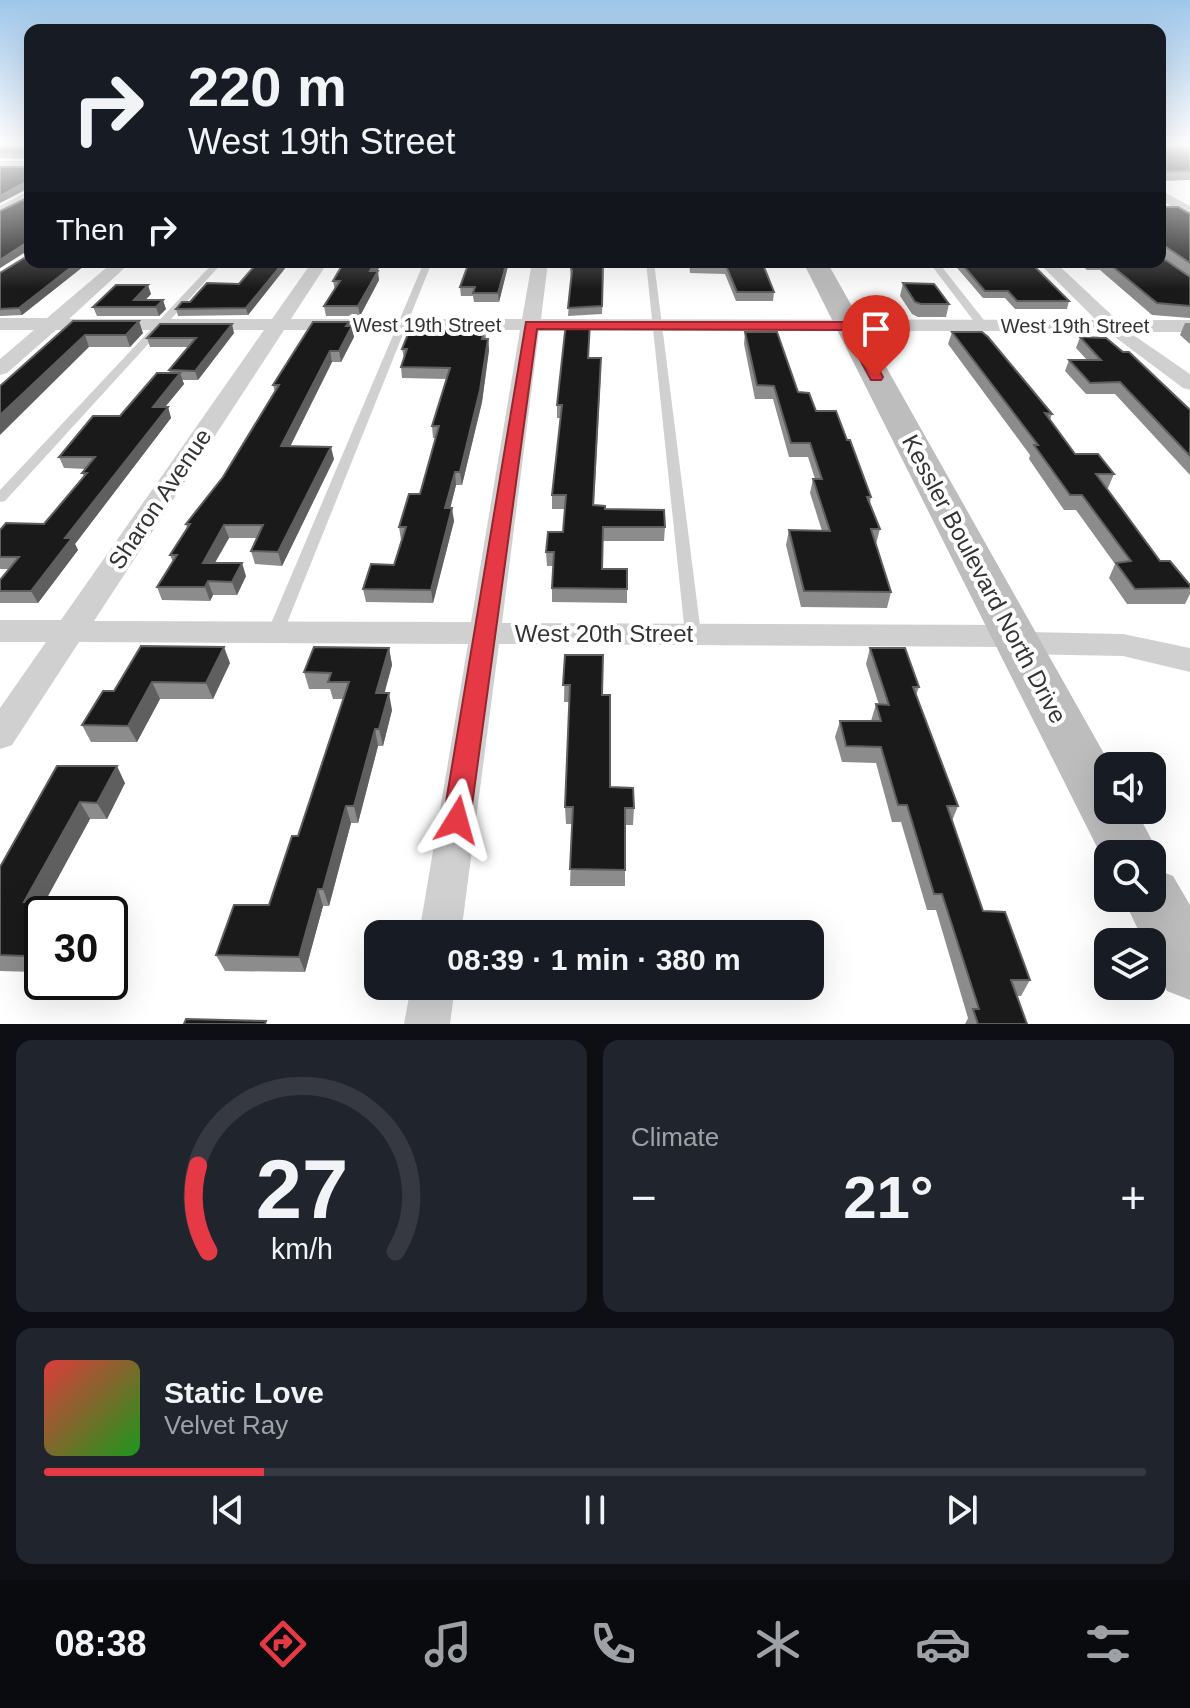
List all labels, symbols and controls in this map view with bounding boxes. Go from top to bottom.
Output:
text: 220 m [188,55,347,118]
icon: right [56,56,160,160]
text: West 19th Street [188,121,455,162]
icon: right [140,208,184,252]
text: Then [56,213,124,246]
pin [842,295,910,377]
icon: arrive [854,307,898,351]
street label: West 19th Street [353,314,502,336]
street label: West 19th Street [1001,315,1150,337]
street label: Sharon Avenue [103,423,217,574]
street label: Kessler Boulevard North Drive [897,430,1072,728]
street label: West 20th Street [515,620,693,647]
map controls [1094,752,1166,1000]
button: sound [1094,752,1166,824]
position arrow [415,778,499,862]
button: search [1094,840,1166,912]
speed limit sign: 30 [24,896,128,1000]
button: layers [1094,928,1166,1000]
text: 08:39 · 1 min · 380 m [447,943,741,976]
text: Climate [631,1122,719,1152]
text: 27 [255,1143,348,1236]
text: 21° [843,1164,934,1231]
text: − [631,1173,657,1222]
text: + [1120,1173,1146,1222]
text: km/h [271,1233,332,1265]
text: Static Love [164,1376,324,1409]
text: Velvet Ray [164,1410,288,1440]
icon: previous [206,1488,250,1532]
icon: pause [573,1488,617,1532]
icon: next [940,1488,984,1532]
icon: directions [255,1616,311,1672]
icon: music [420,1616,476,1672]
icon: phone [585,1616,641,1672]
icon: climate [750,1616,806,1672]
icon: car [915,1616,971,1672]
icon: filters [1080,1616,1136,1672]
text: 08:38 [54,1623,147,1664]

